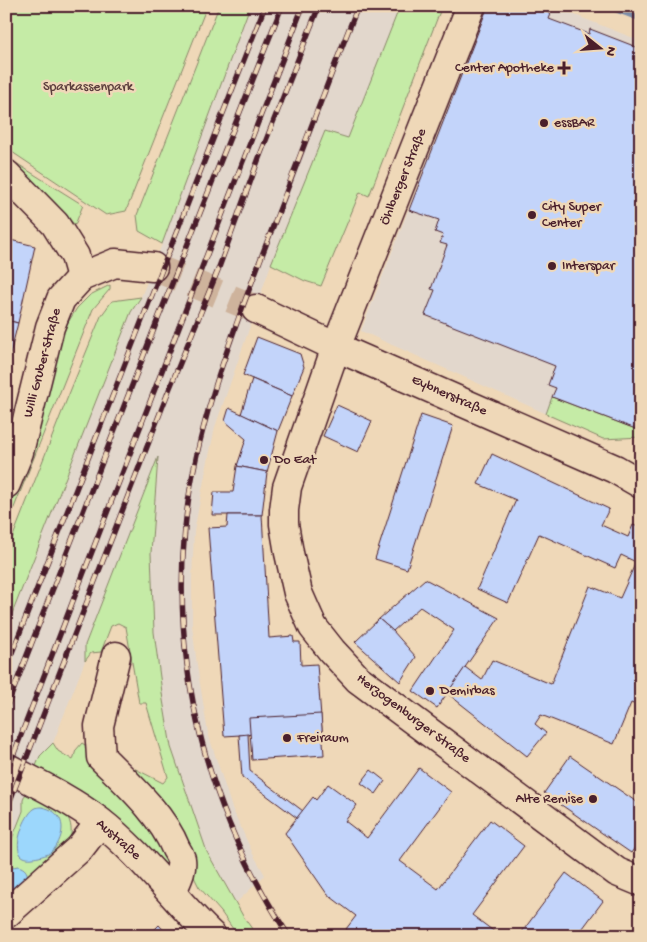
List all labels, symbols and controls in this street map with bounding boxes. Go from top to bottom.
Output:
north arrow [574,22,624,72]
text: N [601,44,620,58]
place label: Center Apotheke [455,60,555,77]
marker: Center Apotheke [558,62,570,74]
park label: Sparkassenpark [43,79,135,96]
place label: essBAR [554,115,595,132]
marker: essBAR [538,117,550,129]
street label: Öhlberger Straße [377,125,431,228]
place label: City Super Center [542,199,602,232]
marker: City Super Center [526,209,538,221]
place label: Interspar [562,258,616,275]
marker: Interspar [546,260,558,272]
street label: Willi Gruber-Straße [20,306,66,420]
street label: Eybnerstraße [408,372,490,421]
place label: Do Eat [273,452,317,469]
marker: Do Eat [258,454,270,466]
street label: Herzogenburger Straße [353,671,474,768]
place label: Demirbas [439,683,495,700]
marker: Demirbas [424,685,436,697]
place label: Freiraum [296,730,349,747]
marker: Freiraum [281,732,293,744]
place label: Alte Remise [515,791,584,808]
marker: Alte Remise [587,793,599,805]
street label: Austraße [92,816,145,865]

